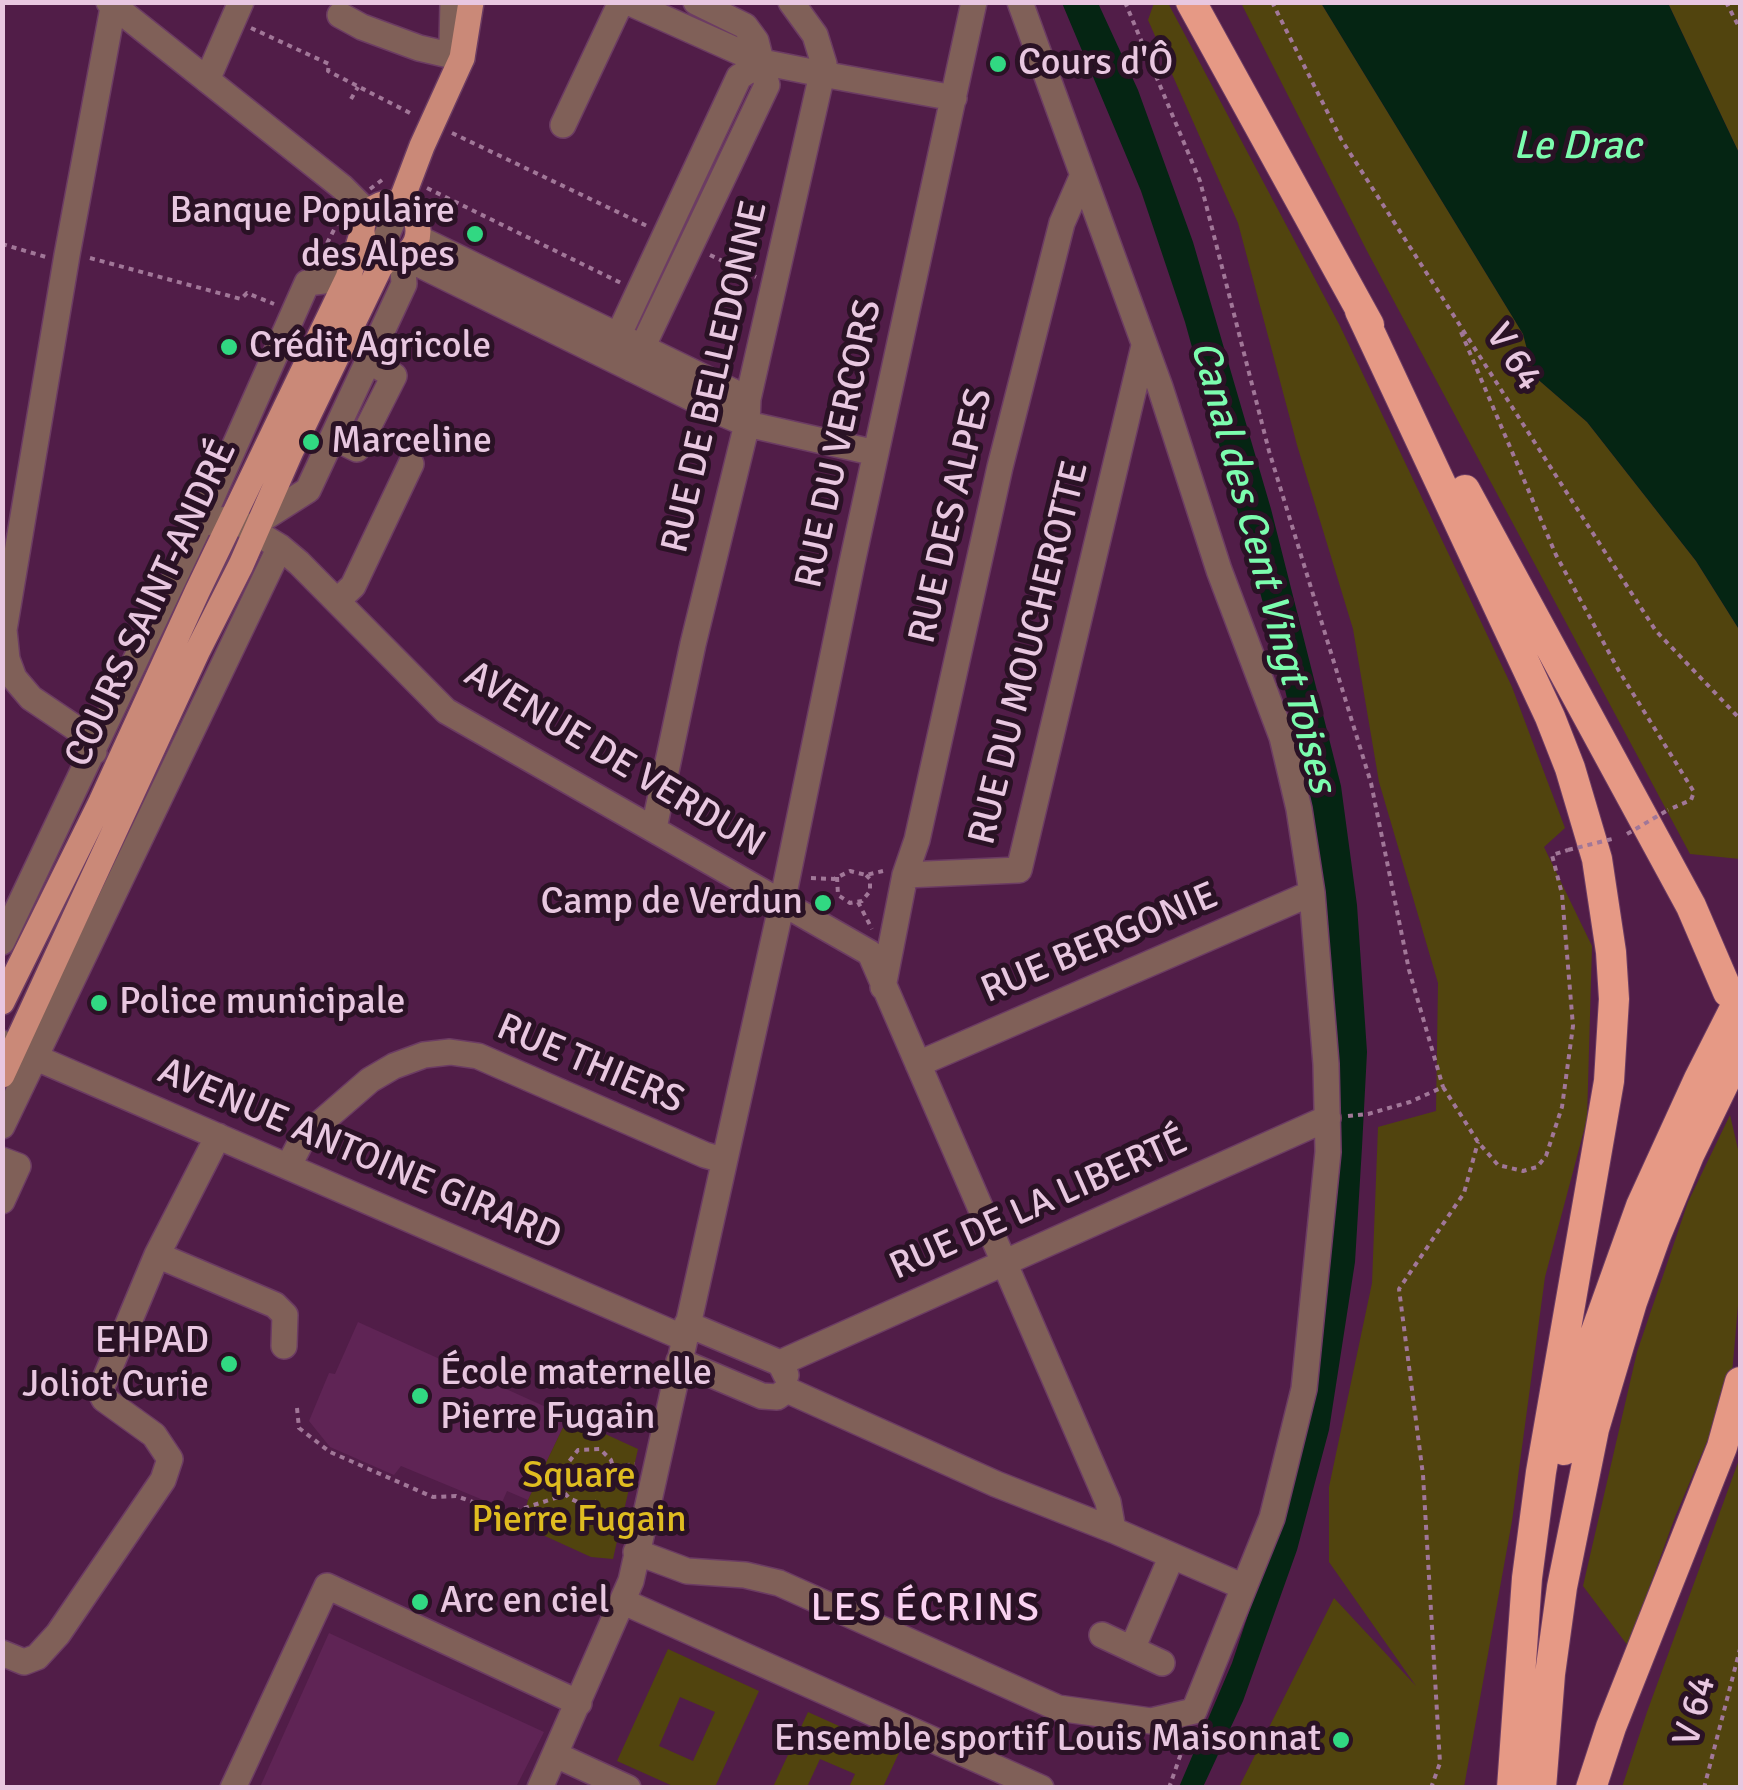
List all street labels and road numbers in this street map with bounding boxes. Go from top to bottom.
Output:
street label: RUE DE BELLEDONNE [653,197,779,557]
street label: RUE DU VERCORS [787,296,893,592]
street label: V 64 [1474,316,1552,400]
street label: RUE DES ALPES [901,384,1003,648]
street label: COURS SAINT-ANDRÉ [56,434,248,774]
street label: RUE DU MOUCHEROTTE [960,457,1100,849]
street label: AVENUE DE VERDUN [456,652,772,868]
street label: RUE BERGONIE [975,874,1225,1014]
street label: RUE THIERS [490,1005,690,1125]
street label: AVENUE ANTOINE GIRARD [151,1049,567,1261]
street label: RUE DE LA LIBERTÉ [883,1119,1195,1291]
street label: V 64 [1665,1671,1727,1751]

